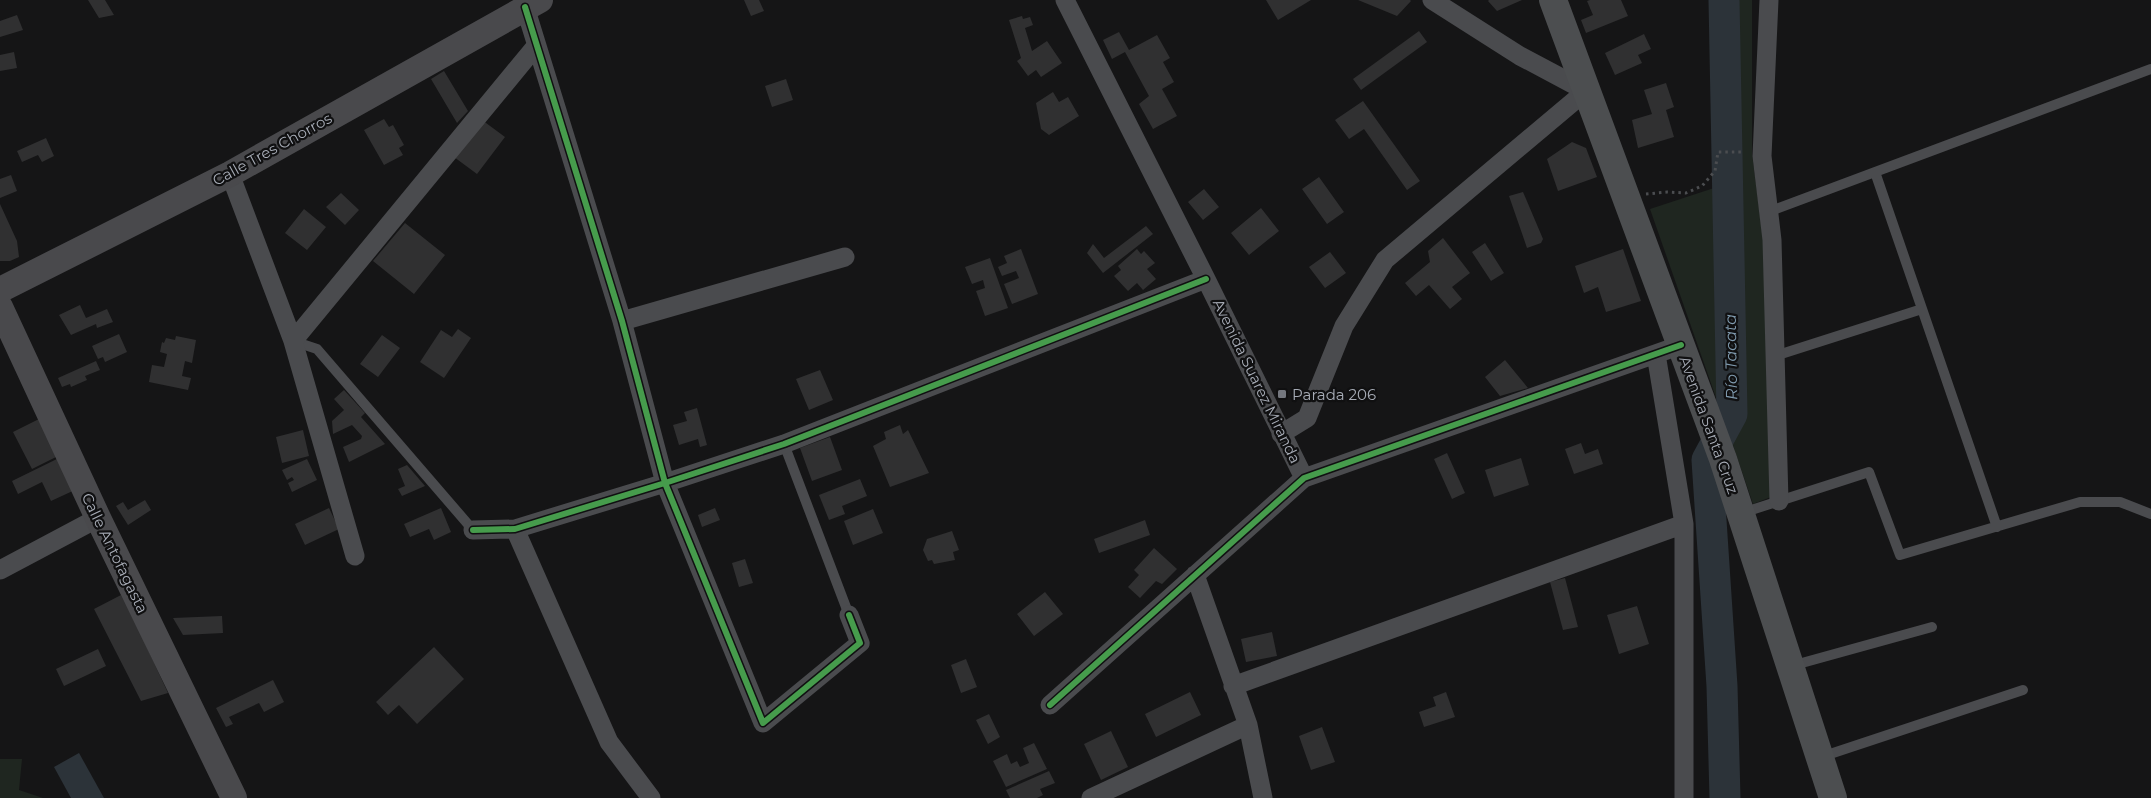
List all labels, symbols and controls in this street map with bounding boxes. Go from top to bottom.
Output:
street label: Calle Tres Chorros [209,108,335,190]
street label: Avenida Suarez Miranda [1209,296,1305,466]
water label: Río Tacata [1721,314,1741,400]
street label: Avenida Santa Cruz [1675,353,1743,497]
place label: Parada 206 [1292,385,1376,404]
marker: Parada 206 [1276,388,1288,400]
street label: Calle Antofagasta [78,490,152,616]

